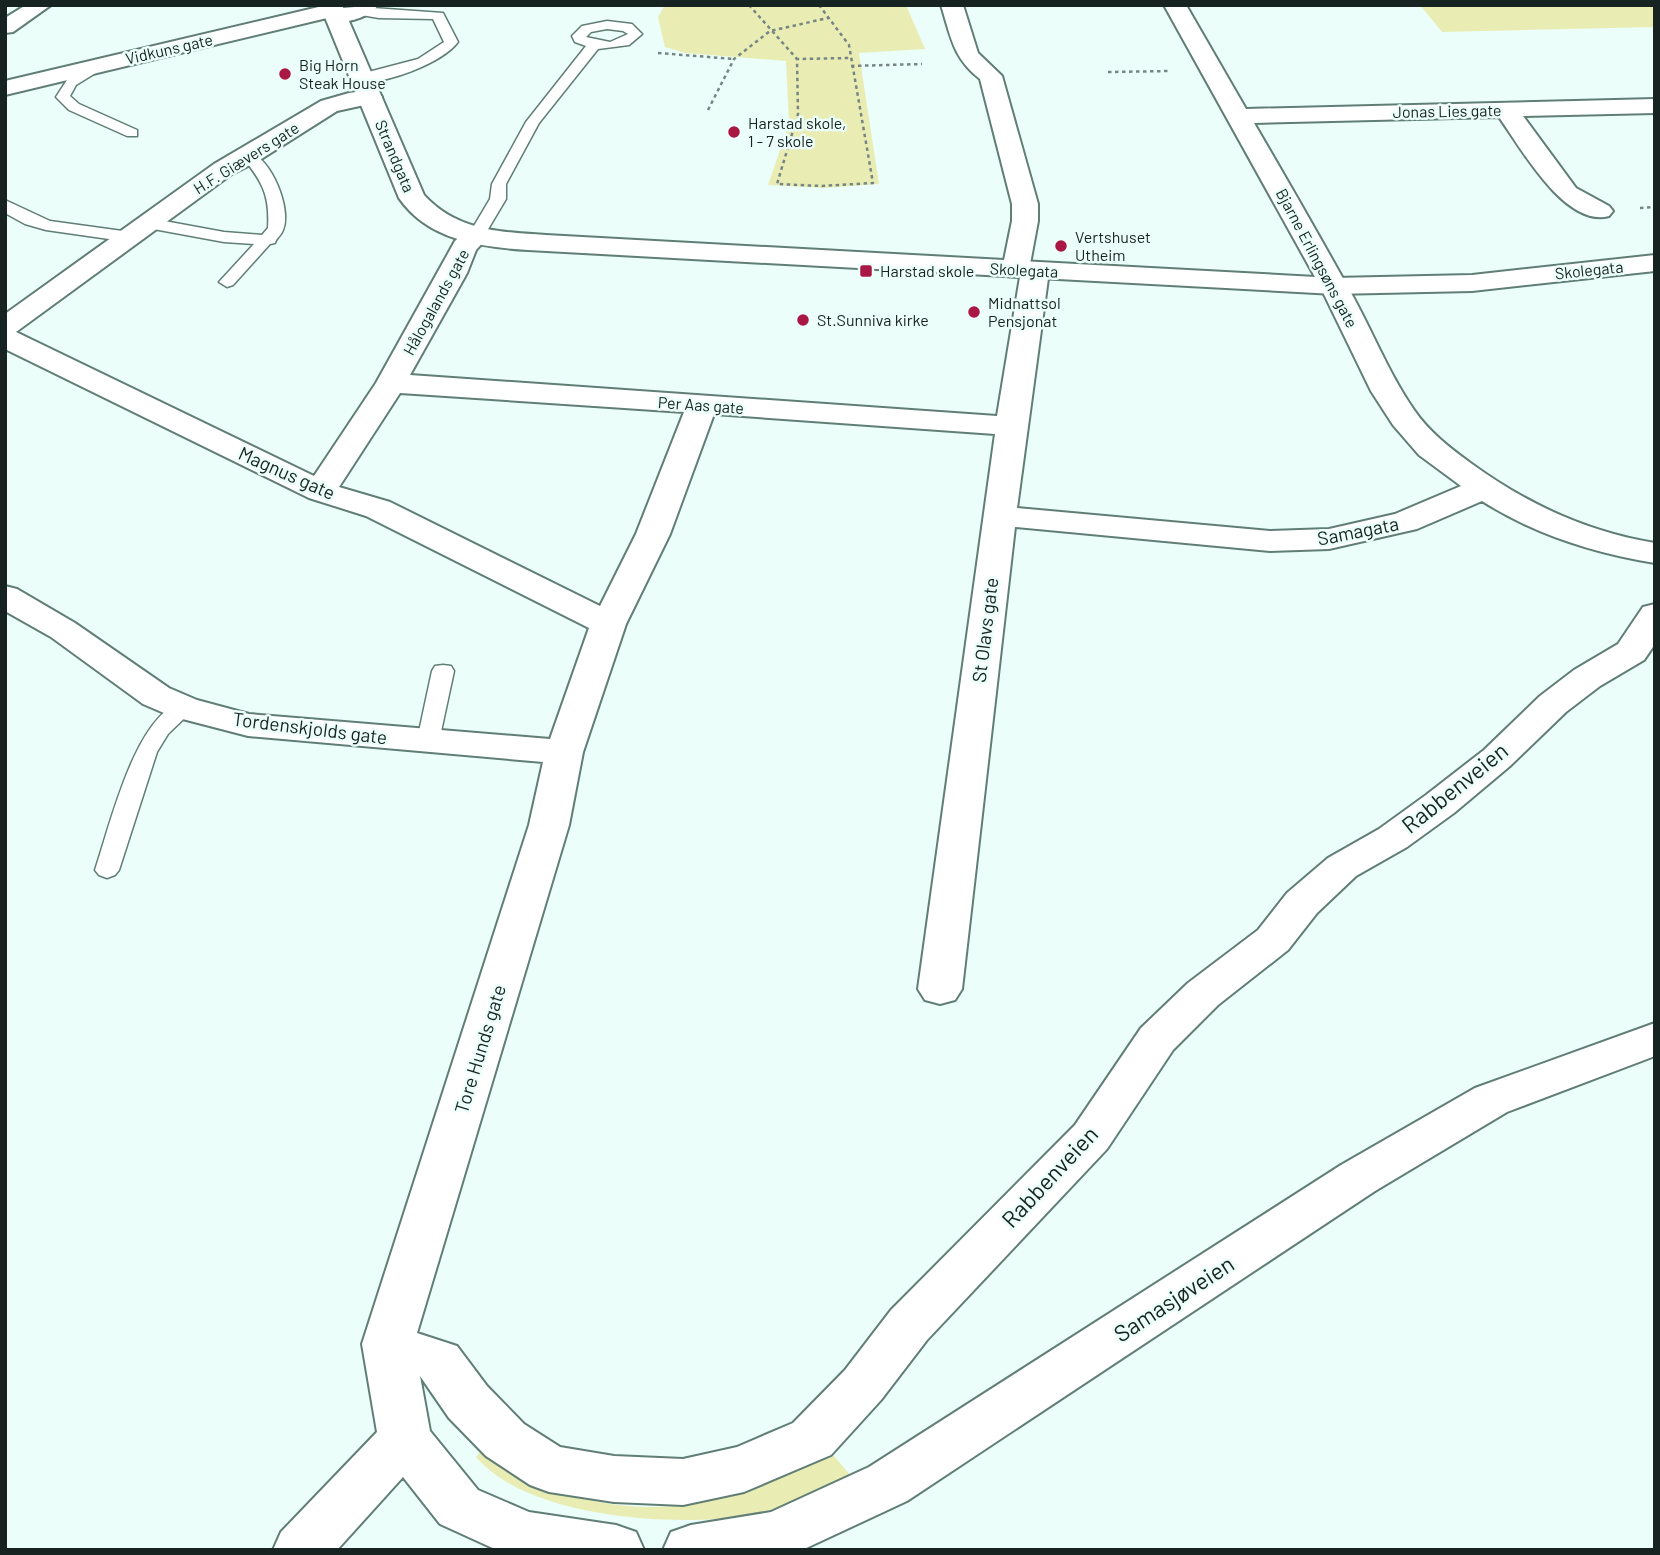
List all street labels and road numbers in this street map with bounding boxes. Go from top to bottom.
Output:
street label: Vidkuns gate [123,29,214,68]
street label: Jonas Lies gate [1392,100,1502,121]
street label: H.F. Giævers gate [189,117,302,198]
street label: Strandgata [372,117,419,195]
street label: Bjarne Erlingsøns gate [1273,185,1362,331]
street label: Hålogalands gate [399,245,473,358]
street label: Skolegata [1554,256,1624,283]
street label: Skolegata [989,258,1059,281]
street label: Per Aas gate [657,392,745,417]
street label: Magnus gate [235,441,339,504]
street label: Samagata [1315,511,1401,550]
street label: St Olavs gate [967,576,1002,684]
street label: Tordenskjolds gate [232,707,389,748]
street label: Rabbenveien [1396,736,1513,839]
street label: Tore Hunds gate [449,982,510,1116]
street label: Rabbenveien [995,1120,1103,1233]
street label: Samasjøveien [1108,1249,1239,1347]

